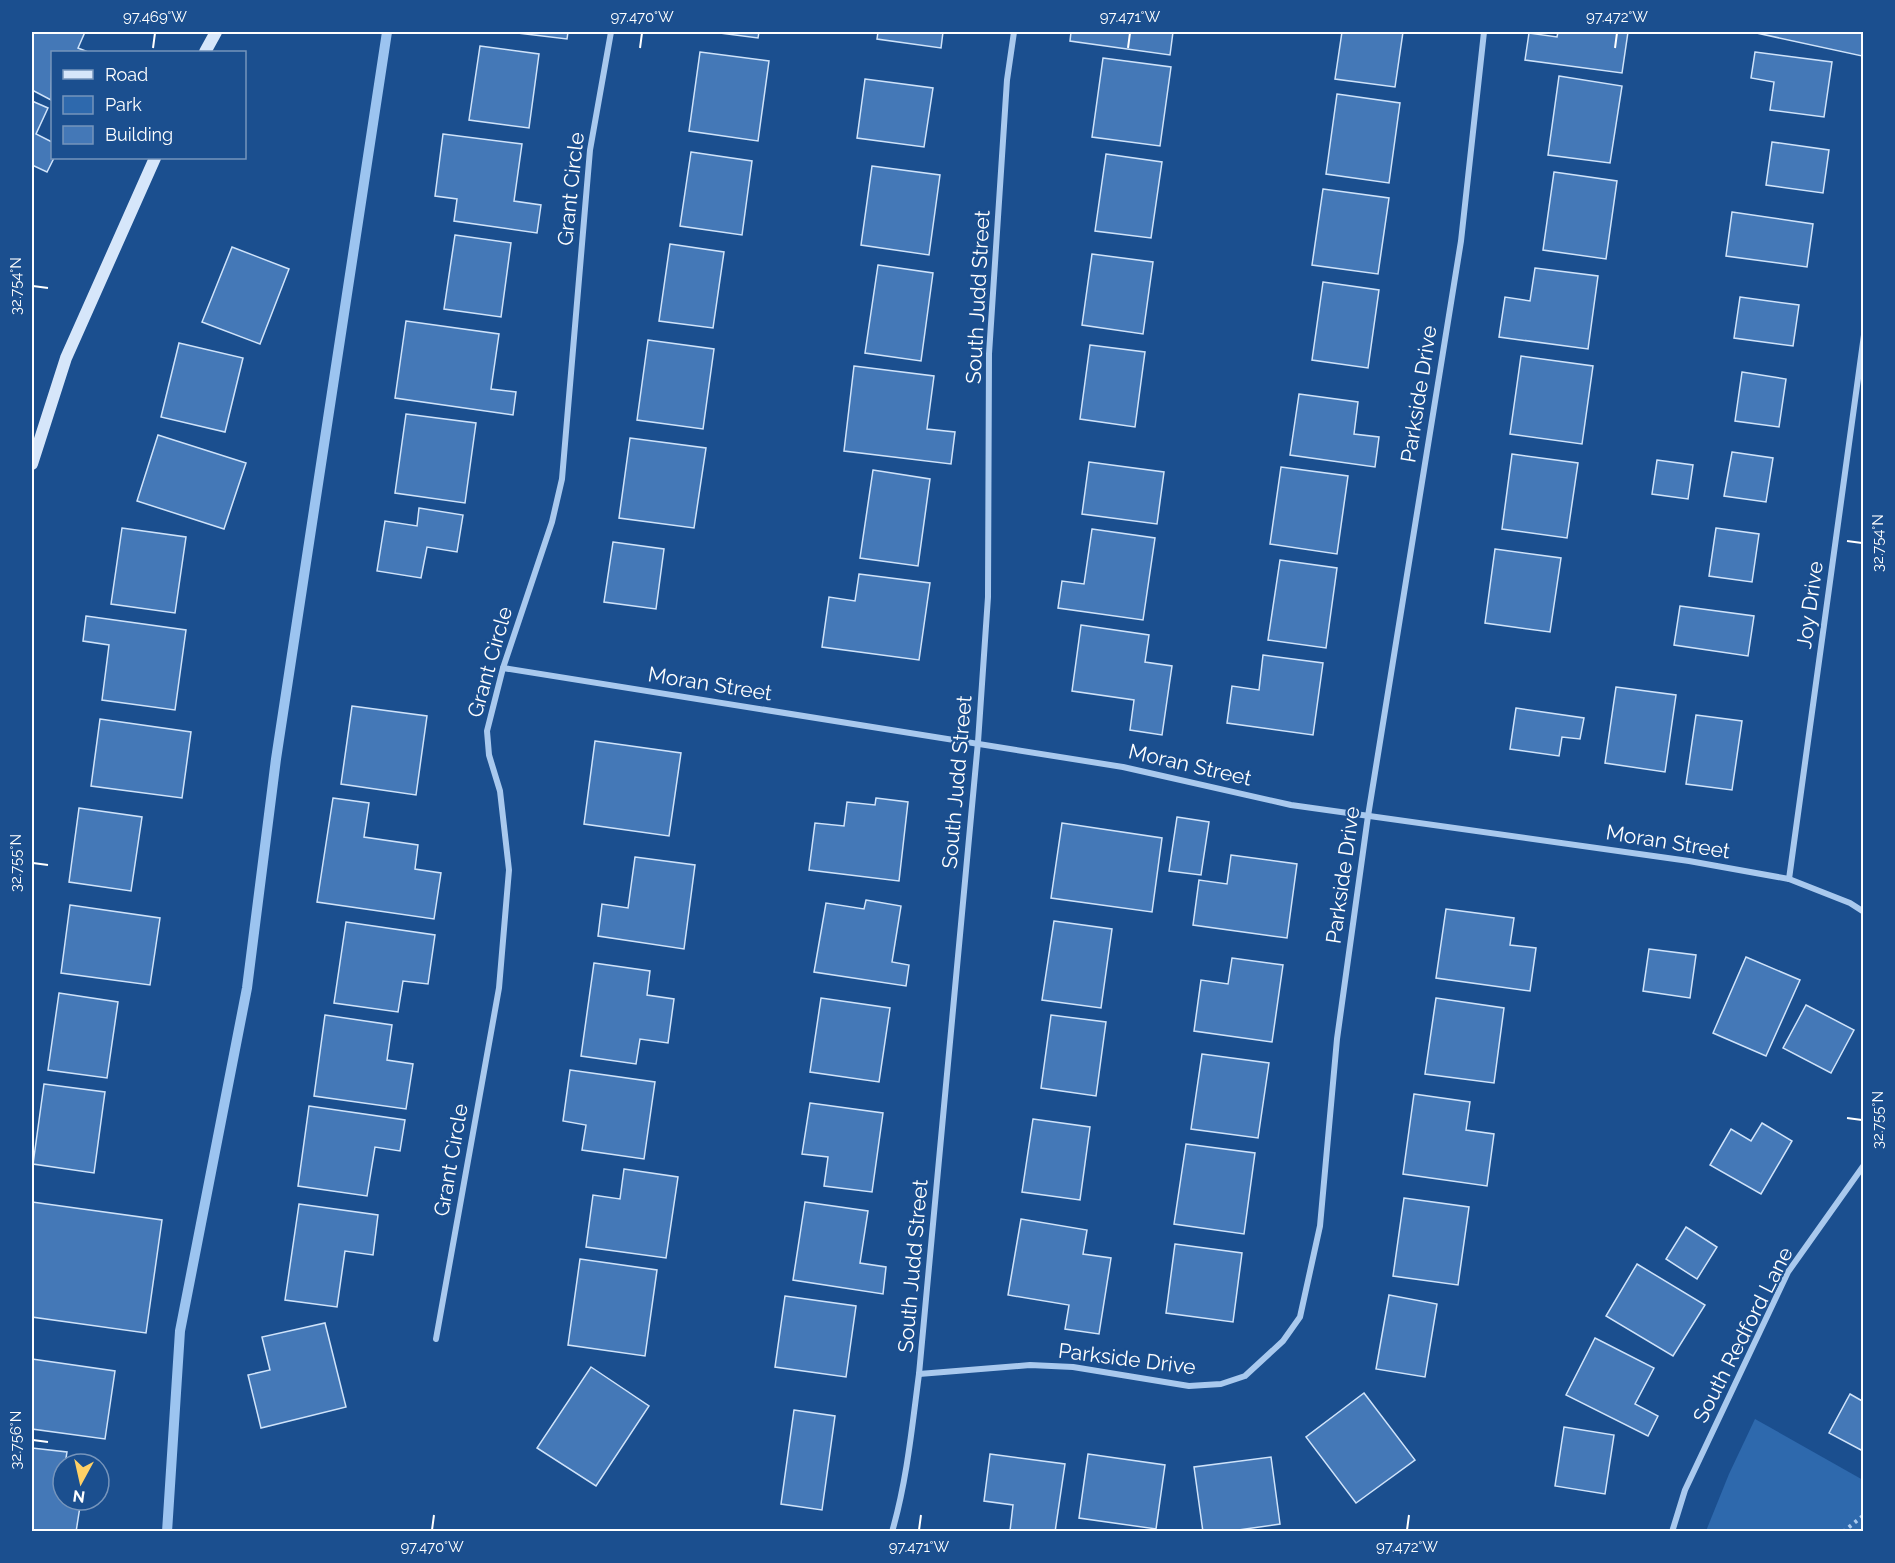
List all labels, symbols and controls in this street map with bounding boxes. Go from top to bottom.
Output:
text: 97.469°W [123,8,187,26]
text: 97.470°W [610,8,674,26]
text: 97.471°W [1100,8,1161,26]
text: 97.472°W [1586,8,1648,26]
legend [51,51,246,159]
text: Road [105,64,148,85]
text: Park [105,94,142,115]
text: Building [105,124,173,145]
street label: Grant Circle [552,131,589,247]
street label: South Judd Street [960,209,995,384]
text: 32.754°N [7,257,25,315]
street label: Parkside Drive [1395,324,1442,464]
text: 32.754°N [1869,514,1887,572]
street label: Joy Drive [1791,559,1828,650]
street label: Grant Circle [462,604,517,720]
street label: Moran Street [646,661,774,706]
street label: South Judd Street [936,694,977,870]
street label: Moran Street [1126,738,1254,791]
street label: Parkside Drive [1320,805,1365,945]
street label: Moran Street [1604,819,1732,864]
text: 32.755°N [7,834,25,892]
text: 32.755°N [1869,1091,1887,1149]
street label: Grant Circle [428,1102,473,1218]
street label: South Judd Street [892,1178,933,1354]
street label: South Redford Lane [1687,1243,1798,1427]
street label: Parkside Drive [1057,1338,1197,1379]
text: 32.756°N [7,1411,25,1469]
north arrow [51,1452,111,1512]
text: N [72,1486,86,1507]
text: 97.470°W [400,1538,464,1556]
text: 97.471°W [889,1538,950,1556]
text: 97.472°W [1376,1538,1438,1556]

